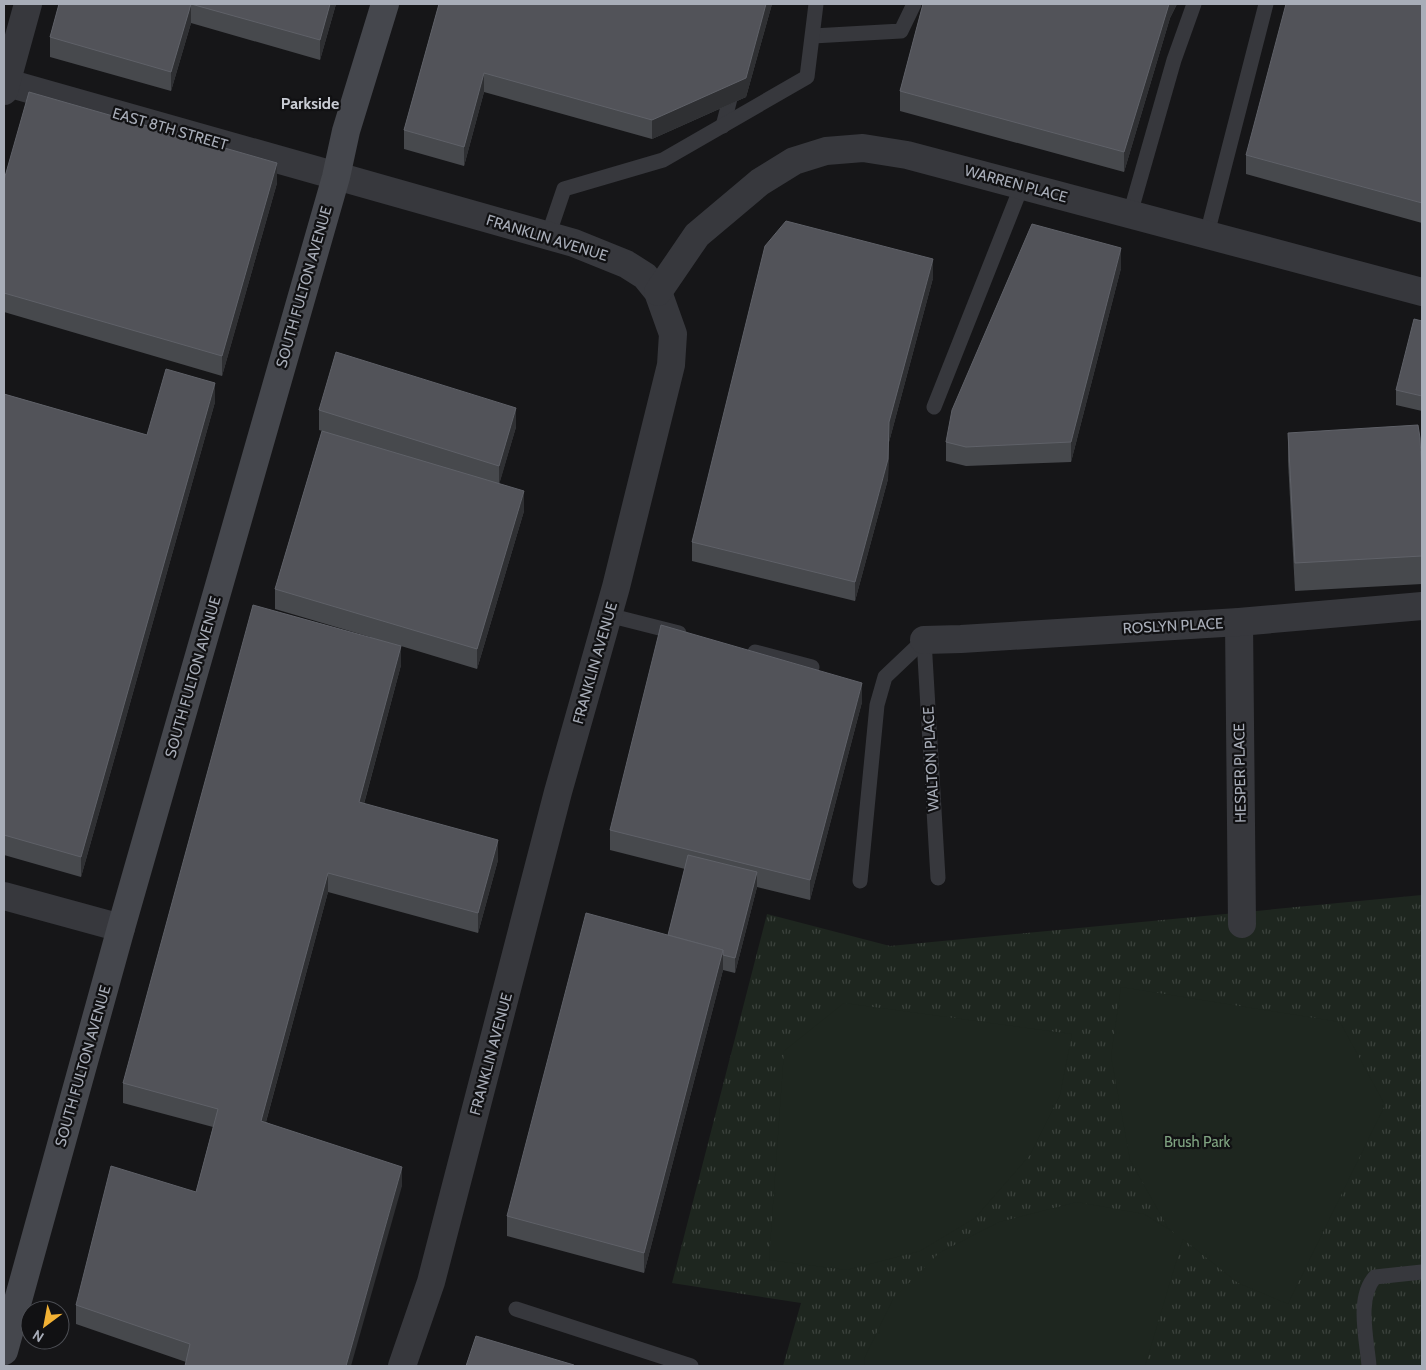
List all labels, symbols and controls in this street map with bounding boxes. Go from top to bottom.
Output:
district label: Parkside [281,94,339,113]
street label: EAST 8TH STREET [110,104,230,154]
street label: WARREN PLACE [963,162,1069,206]
street label: SOUTH FULTON AVENUE [272,204,336,370]
street label: FRANKLIN AVENUE [484,211,610,265]
street label: SOUTH FULTON AVENUE [161,594,225,760]
street label: FRANKLIN AVENUE [569,600,621,726]
street label: ROSLYN PLACE [1122,614,1224,638]
street label: WALTON PLACE [919,706,943,812]
street label: HESPER PLACE [1230,723,1250,823]
street label: SOUTH FULTON AVENUE [51,983,115,1149]
street label: FRANKLIN AVENUE [466,991,516,1117]
park label: Brush Park [1164,1133,1230,1151]
north arrow [20,1300,70,1350]
text: N [29,1326,47,1346]

